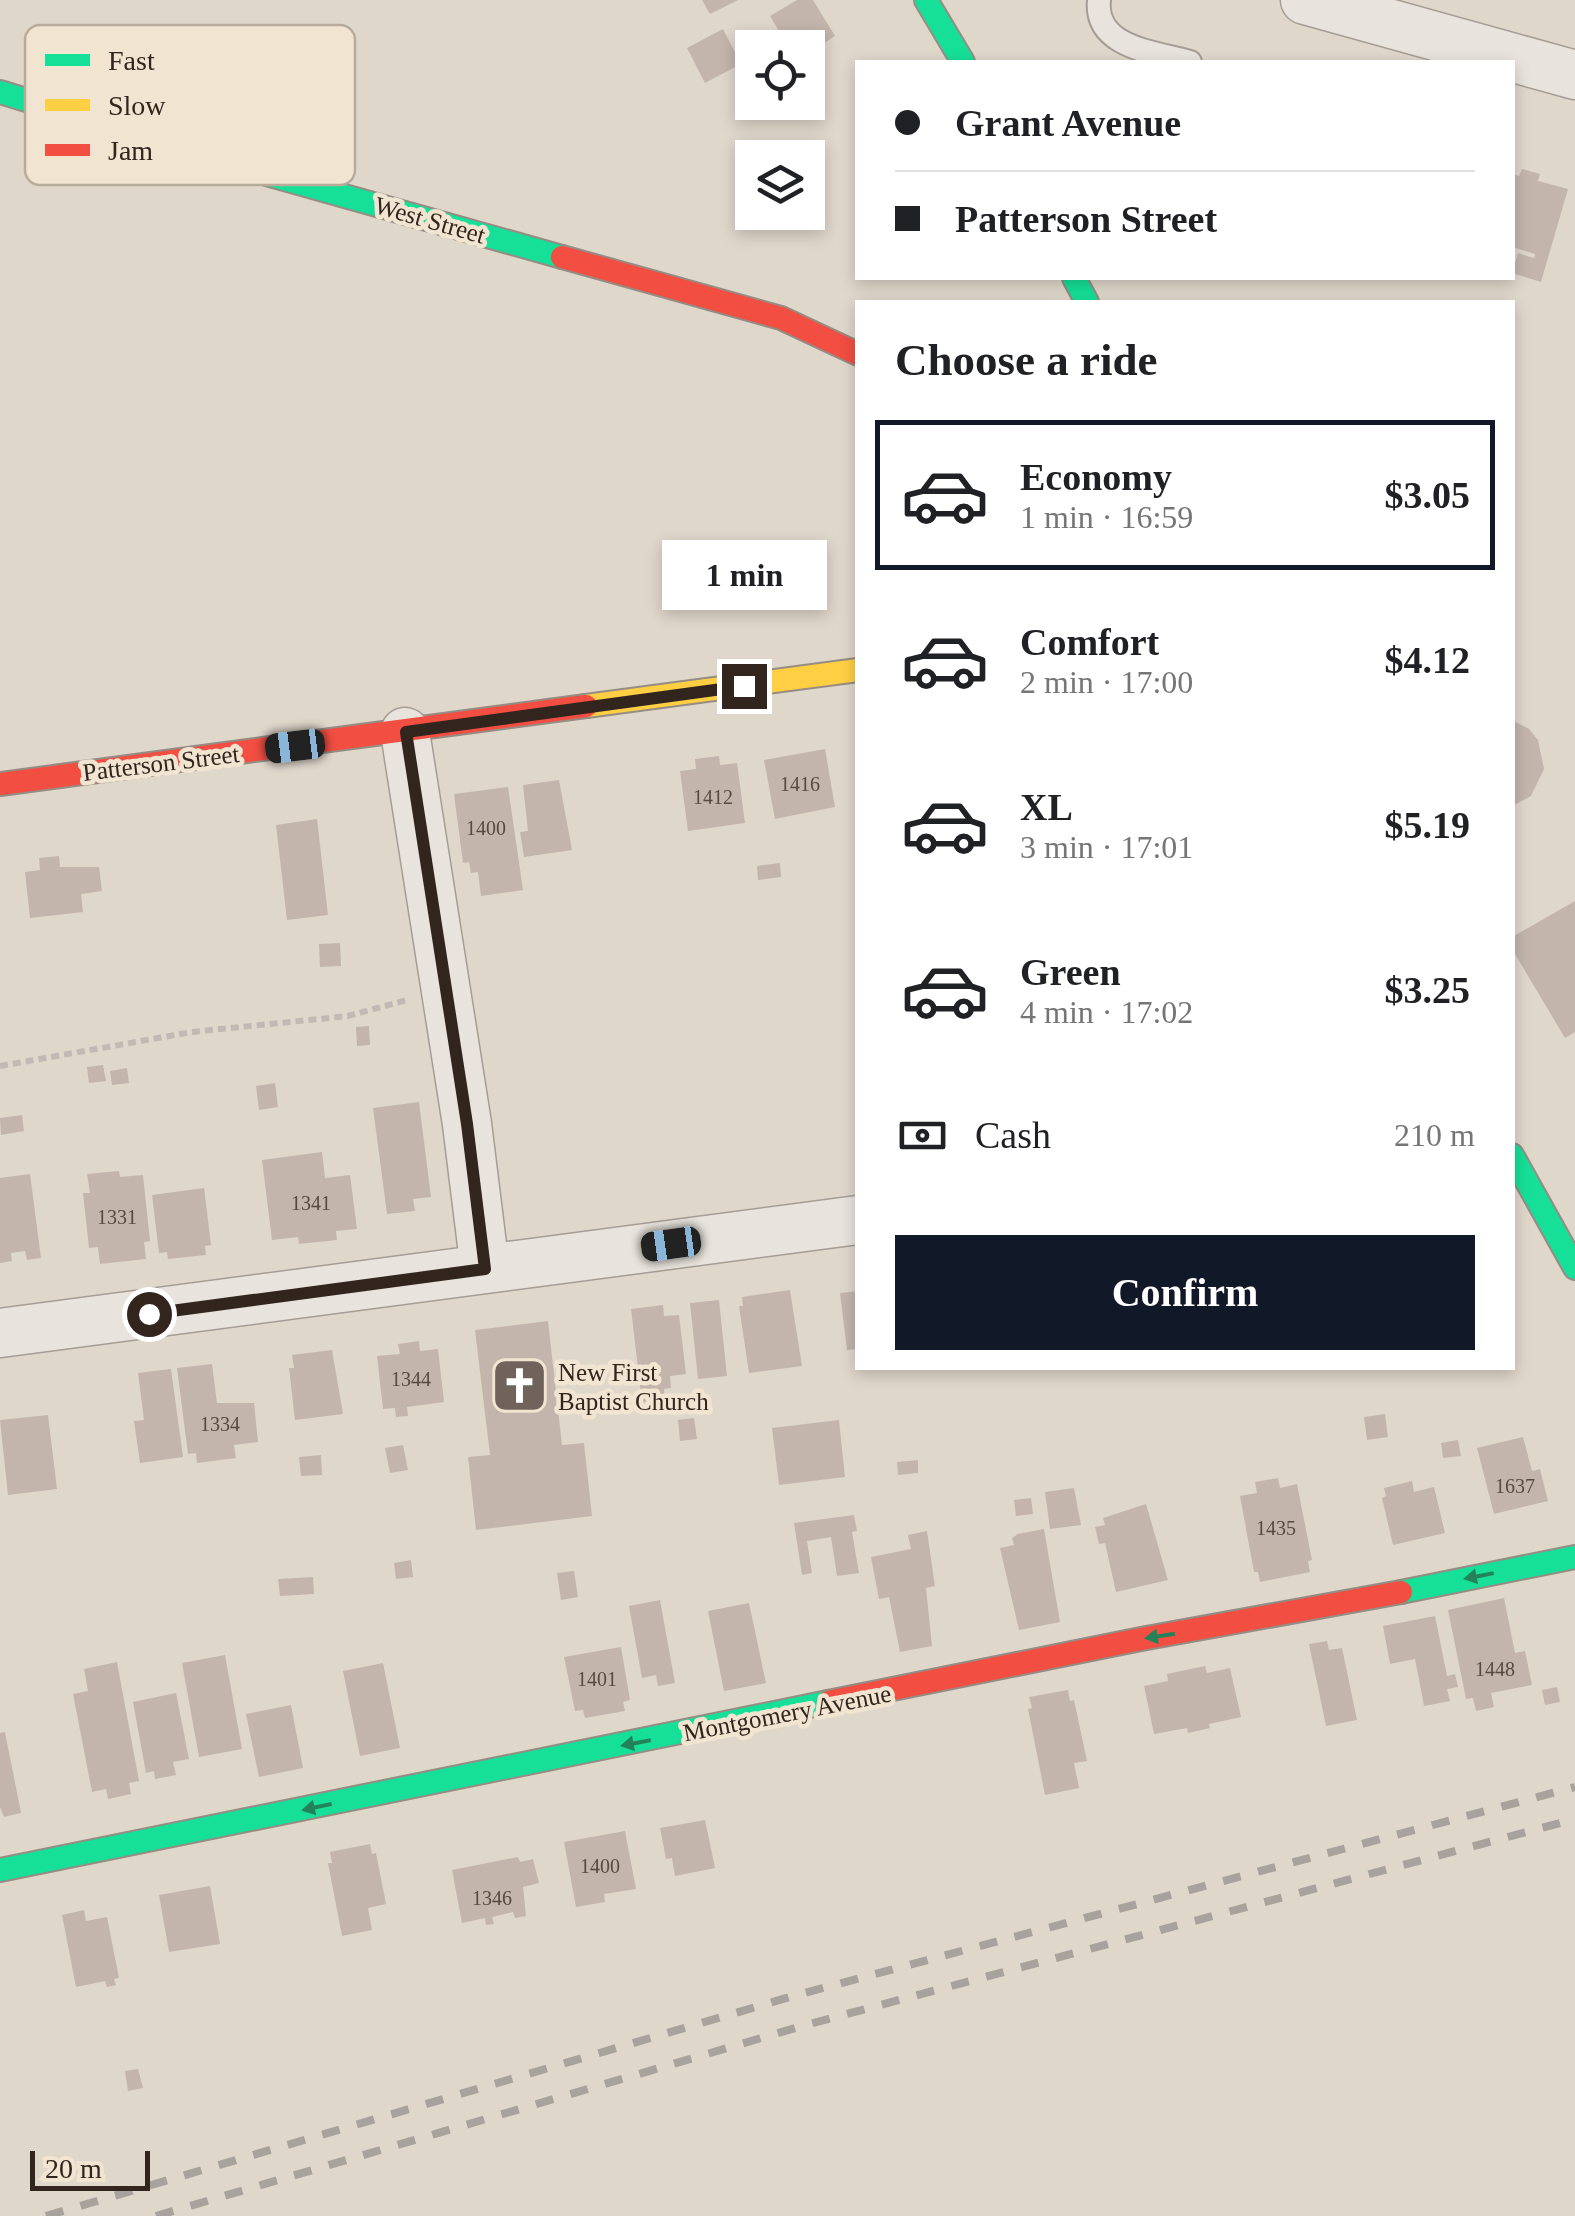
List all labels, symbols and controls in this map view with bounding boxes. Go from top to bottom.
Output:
legend [25,25,355,185]
map controls [735,30,825,230]
button: locate [735,30,825,120]
text: Fast [108,45,155,76]
text: Slow [108,90,166,121]
text: Grant Avenue [955,102,1181,144]
text: Jam [108,135,153,166]
button: layers [735,140,825,230]
street label: West Street [372,191,489,249]
text: Patterson Street [955,198,1217,240]
text: Choose a ride [895,335,1158,385]
icon: car [900,450,990,540]
text: Economy [1020,456,1172,498]
text: $3.05 [1385,474,1470,516]
text: 1 min · 16:59 [1020,499,1193,535]
callout: 1 min [662,541,826,611]
text: 1 min [706,557,783,593]
icon: car [900,615,990,705]
text: Comfort [1020,621,1159,663]
text: $4.12 [1385,639,1470,681]
route end [722,664,767,709]
text: 2 min · 17:00 [1020,664,1193,700]
car [263,727,327,765]
street label: Patterson Street [81,740,241,786]
house number: 1416 [780,773,820,795]
icon: car [900,780,990,870]
house number: 1412 [693,786,733,808]
text: XL [1020,786,1073,828]
text: $5.19 [1385,804,1470,846]
house number: 1400 [466,817,506,839]
text: 3 min · 17:01 [1020,829,1193,865]
icon: car [900,945,990,1035]
text: Green [1020,951,1121,993]
text: $3.25 [1385,969,1470,1011]
text: 4 min · 17:02 [1020,994,1193,1030]
icon: cash [895,1108,950,1163]
text: Cash [975,1114,1051,1156]
text: 210 m [1394,1117,1475,1153]
house number: 1341 [291,1192,331,1214]
house number: 1331 [97,1206,137,1228]
car [639,1225,703,1263]
button: Confirm [895,1235,1475,1350]
route start [127,1292,172,1337]
church icon: New First Baptist Church [489,1356,549,1416]
place label: New First Baptist Church [558,1359,709,1415]
house number: 1344 [391,1368,431,1390]
house number: 1334 [200,1413,240,1435]
house number: 1637 [1495,1475,1535,1497]
house number: 1435 [1256,1517,1296,1539]
one-way arrow [1464,1569,1495,1585]
one-way arrow [1144,1629,1175,1644]
house number: 1448 [1475,1658,1515,1680]
house number: 1401 [577,1668,617,1690]
street label: Montgomery Avenue [681,1680,893,1746]
one-way arrow [620,1735,651,1751]
one-way arrow [301,1799,332,1815]
house number: 1400 [580,1855,620,1877]
house number: 1346 [472,1887,512,1909]
scale bar [30,2146,150,2190]
text: 20 m [45,2153,102,2184]

